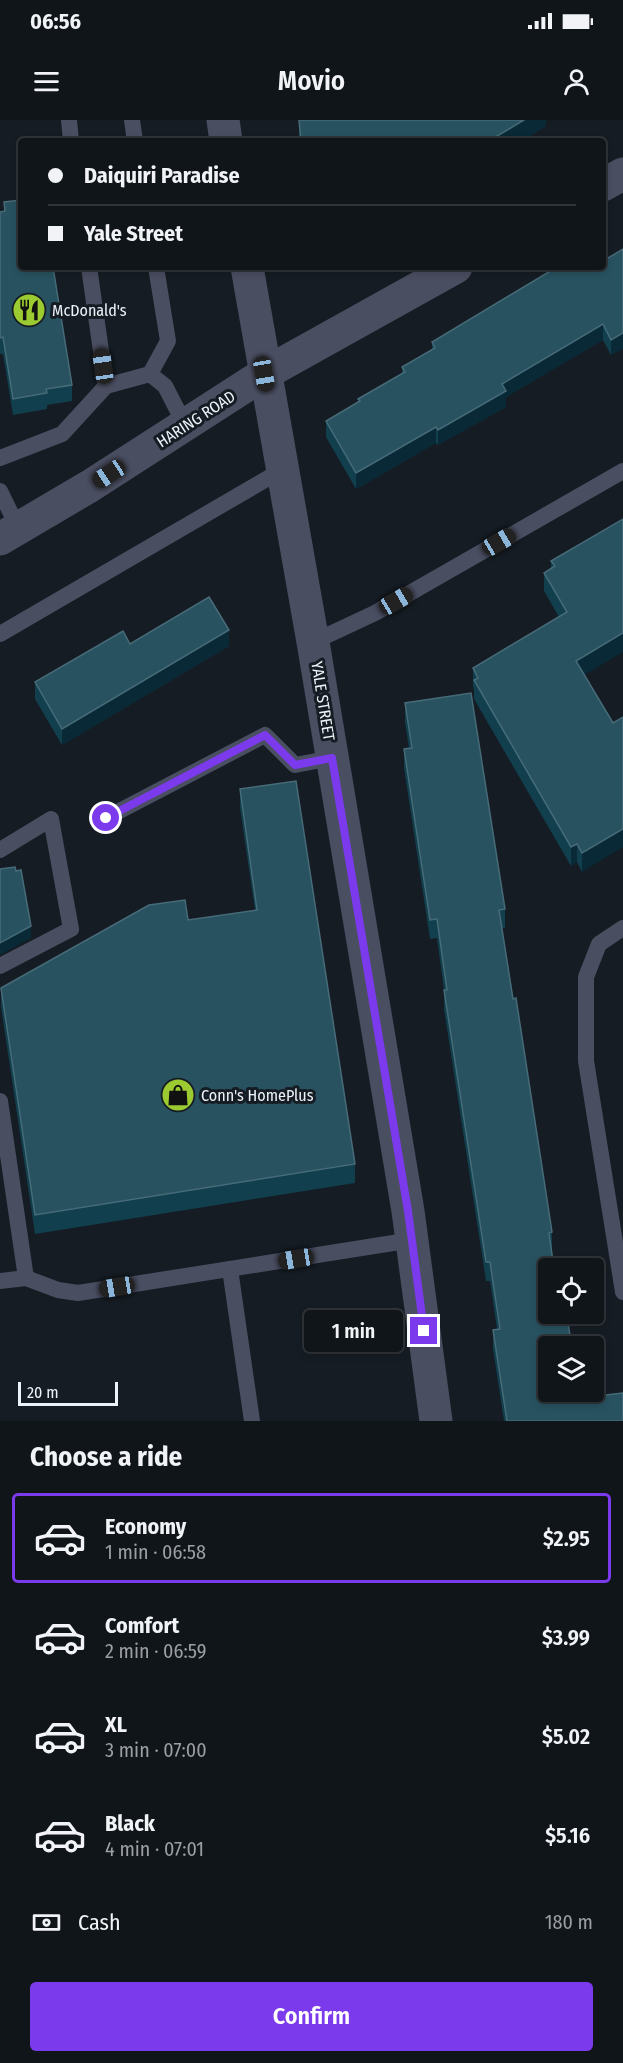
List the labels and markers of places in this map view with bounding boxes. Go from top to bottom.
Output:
restaurant icon: McDonald's [11,292,47,328]
place label: McDonald's [52,301,127,320]
shop icon: Conn's HomePlus [160,1077,196,1113]
place label: Conn's HomePlus [201,1086,314,1105]

